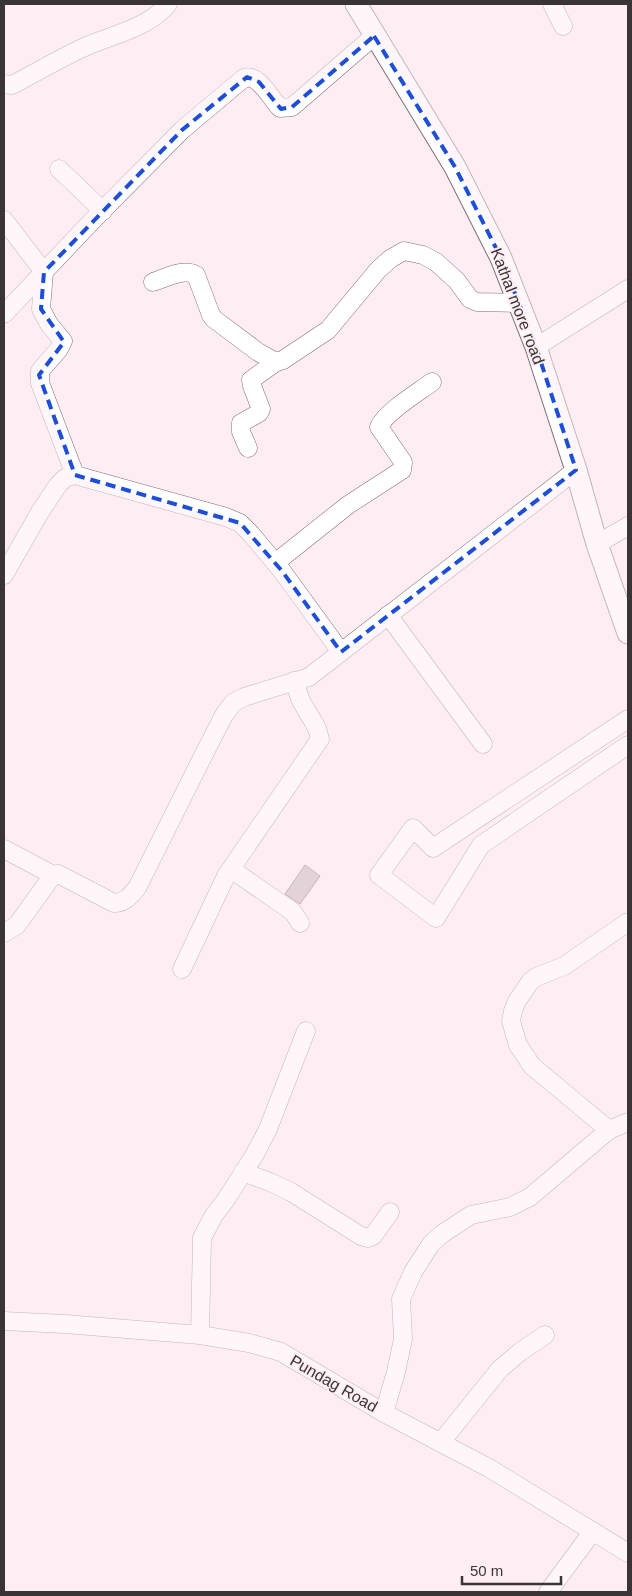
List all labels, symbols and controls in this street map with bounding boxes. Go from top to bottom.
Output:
street label: Kathal more road [488,246,547,367]
street label: Pundag Road [287,1352,380,1415]
scale bar [462,1554,561,1586]
text: 50 m [470,1562,503,1579]

